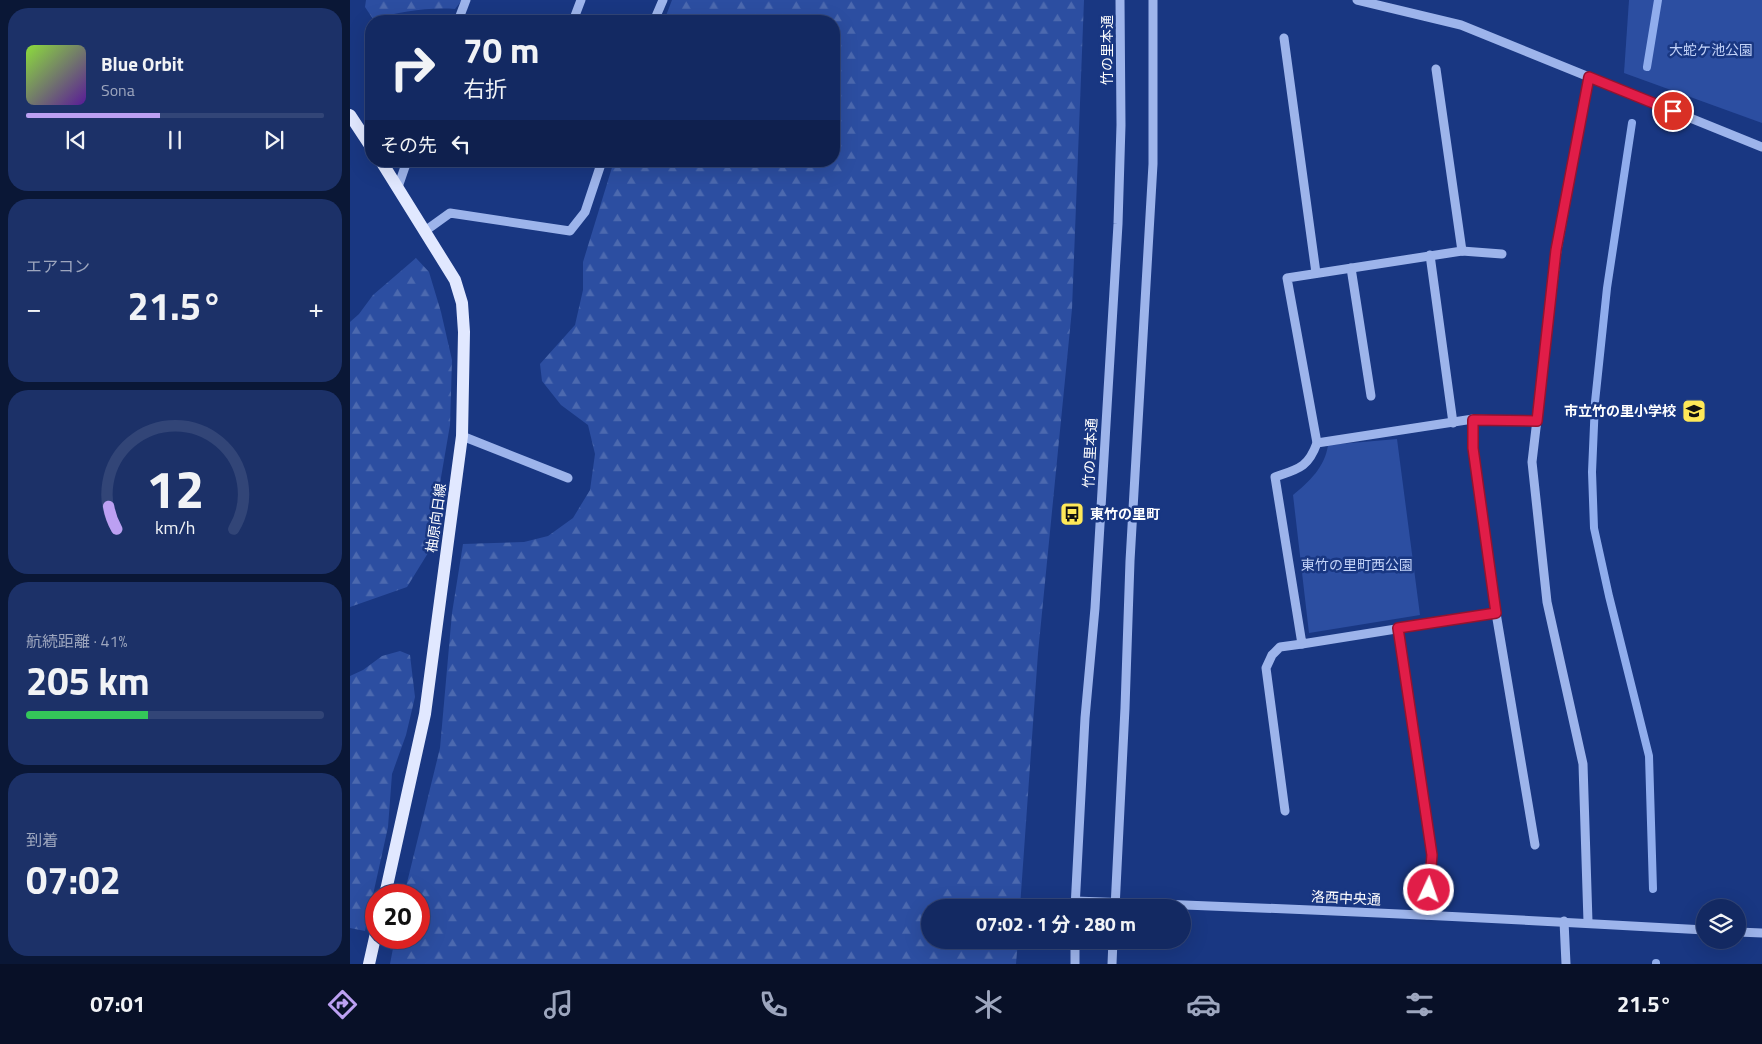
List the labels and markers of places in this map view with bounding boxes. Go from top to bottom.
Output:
pin [1652,90,1694,132]
school or university icon: 市立竹の里小学校 [1681,398,1707,424]
place label: 市立竹の里小学校 [1564,400,1676,421]
bus stop icon: 東竹の里町 [1059,501,1085,527]
place label: 東竹の里町 [1090,503,1160,524]

